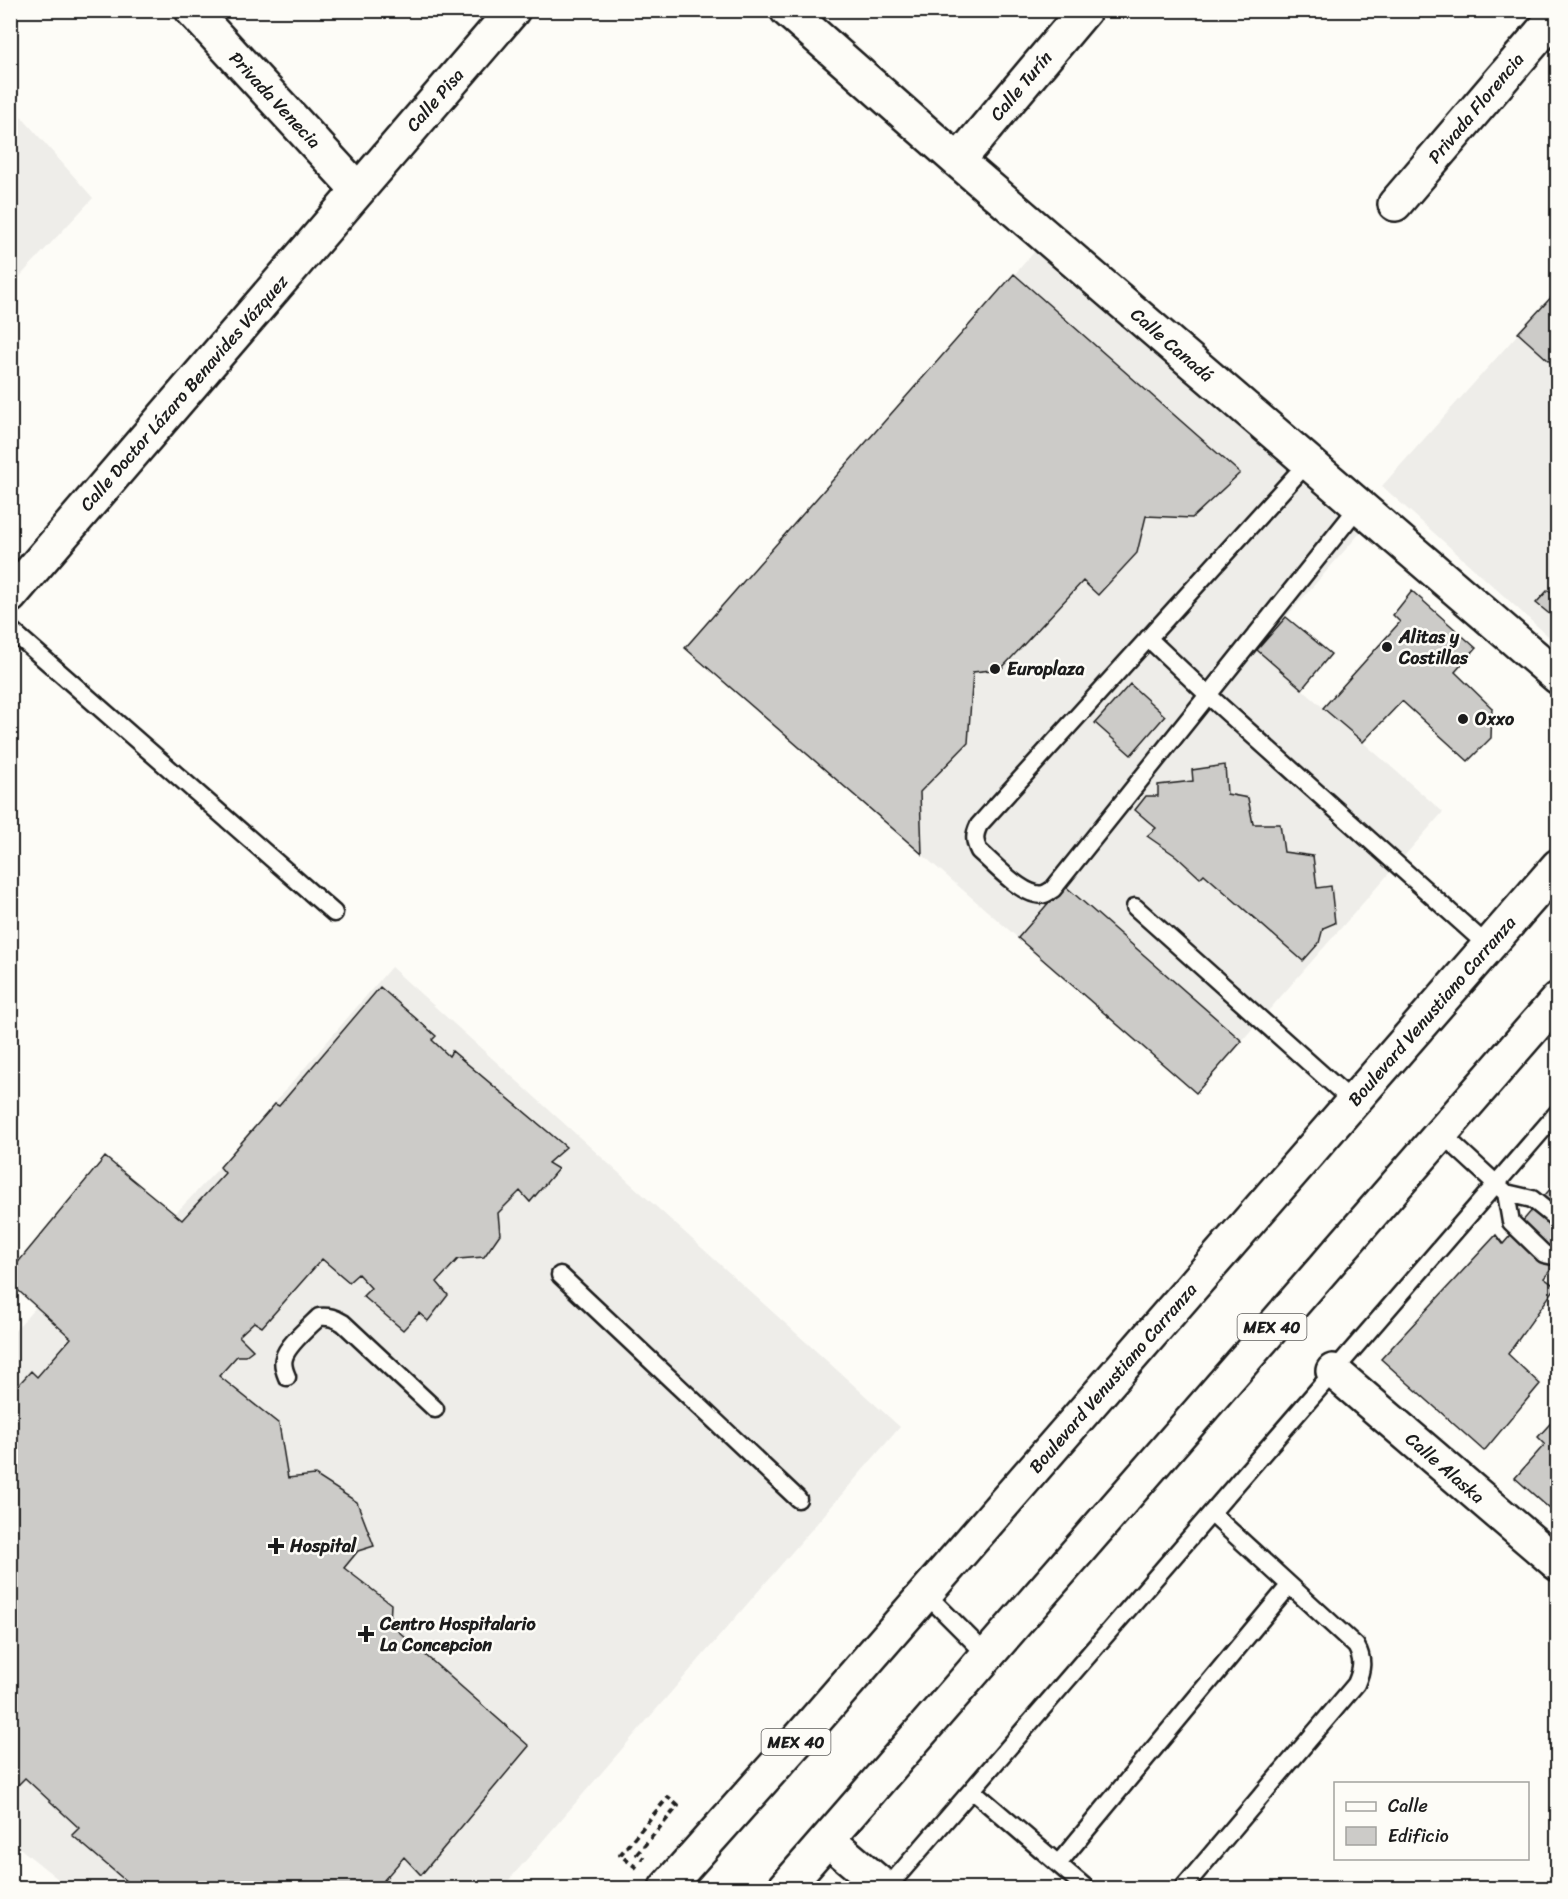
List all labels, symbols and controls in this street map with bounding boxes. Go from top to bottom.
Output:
street label: Calle Turín [982,43,1060,129]
street label: Privada Venecia [221,44,329,156]
street label: Privada Florencia [1420,45,1532,171]
street label: Calle Pisa [398,61,472,139]
street label: Calle Doctor Lázaro Benavides Vázquez [72,267,297,519]
street label: Calle Canadá [1123,299,1221,391]
place label: Alitas y Costillas [1398,621,1469,674]
marker: Alitas y Costillas [1380,640,1394,654]
place label: Europlaza [1007,653,1084,685]
marker: Europlaza [988,662,1002,676]
place label: Oxxo [1475,703,1515,735]
marker: Oxxo [1456,712,1470,726]
street label: Boulevard Venustiano Carranza [1340,908,1524,1114]
street label: Boulevard Venustiano Carranza [1021,1275,1205,1481]
road number: MEX 40 [1238,1314,1306,1340]
street label: Calle Alaska [1398,1424,1492,1512]
place label: Hospital [289,1530,357,1562]
marker: Hospital [267,1537,285,1555]
place label: Centro Hospitalario La Concepcion [379,1608,536,1661]
marker: Centro Hospitalario La Concepcion [357,1625,375,1643]
road number: MEX 40 [762,1729,830,1755]
legend [1334,1782,1529,1860]
text: Calle [1388,1790,1428,1822]
text: Edificio [1388,1820,1449,1852]

